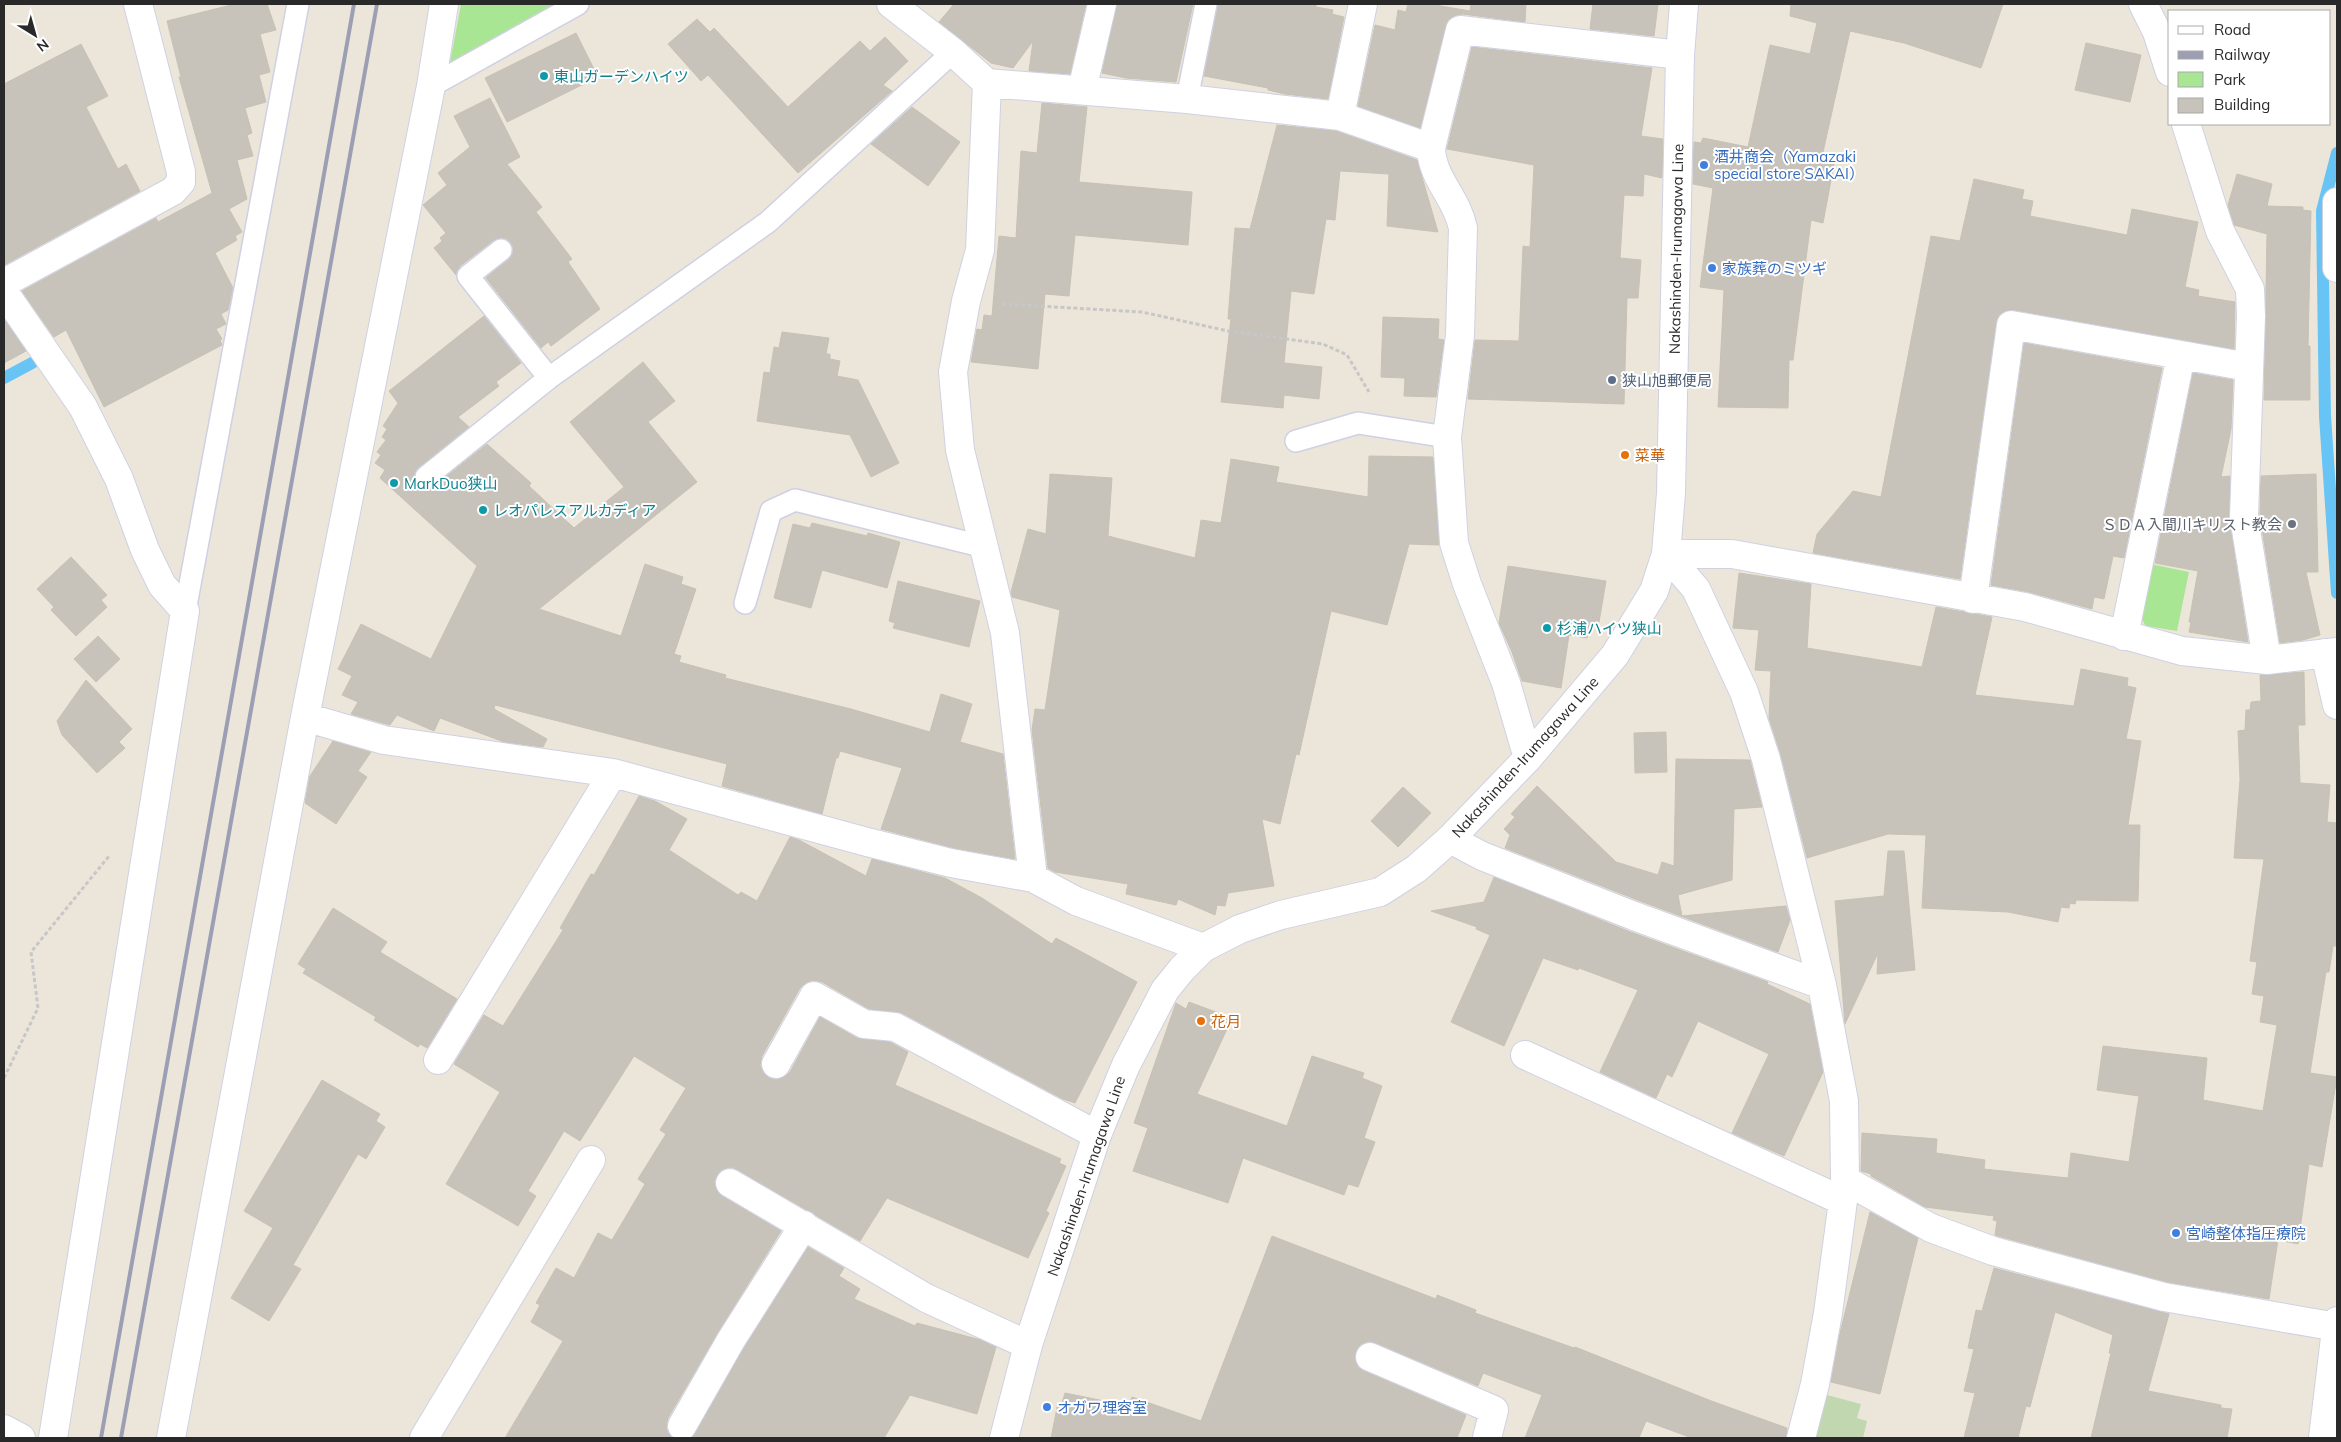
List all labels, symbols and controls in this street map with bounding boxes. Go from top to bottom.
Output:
north arrow [10,10,60,60]
legend [2168,10,2331,125]
text: Road [2214,20,2251,39]
text: N [33,35,52,56]
text: Railway [2214,45,2270,64]
place label: 東山ガーデンハイツ [554,67,689,86]
marker: 東山ガーデンハイツ [538,70,550,82]
text: Park [2214,70,2246,89]
text: Building [2214,95,2270,114]
street label: Nakashinden-Irumagawa Line [1665,144,1687,354]
place label: 酒井商会（Yamazaki special store SAKAI） [1714,147,1864,183]
marker: 酒井商会（Yamazaki special store SAKAI） [1698,159,1710,171]
place label: 家族葬のミツギ [1722,259,1827,278]
marker: 家族葬のミツギ [1706,262,1718,274]
place label: 狭山旭郵便局 [1622,371,1712,390]
marker: 狭山旭郵便局 [1606,374,1618,386]
place label: 菜華 [1635,446,1665,465]
marker: 菜華 [1619,449,1631,461]
place label: MarkDuo狭山 [404,474,497,493]
marker: MarkDuo狭山 [388,477,400,489]
place label: レオパレスアルカディア [493,501,656,520]
marker: レオパレスアルカディア [477,504,489,516]
place label: ＳＤＡ入間川キリスト教会 [2102,515,2282,534]
marker: ＳＤＡ入間川キリスト教会 [2286,518,2298,530]
place label: 杉浦ハイツ狭山 [1557,619,1662,638]
marker: 杉浦ハイツ狭山 [1541,622,1553,634]
street label: Nakashinden-Irumagawa Line [1448,672,1602,842]
place label: 花月 [1211,1012,1241,1031]
marker: 花月 [1195,1015,1207,1027]
street label: Nakashinden-Irumagawa Line [1043,1073,1129,1279]
place label: 宮崎整体指圧療院 [2186,1224,2306,1243]
marker: 宮崎整体指圧療院 [2170,1227,2182,1239]
place label: オガワ理容室 [1057,1398,1147,1417]
marker: オガワ理容室 [1041,1401,1053,1413]

